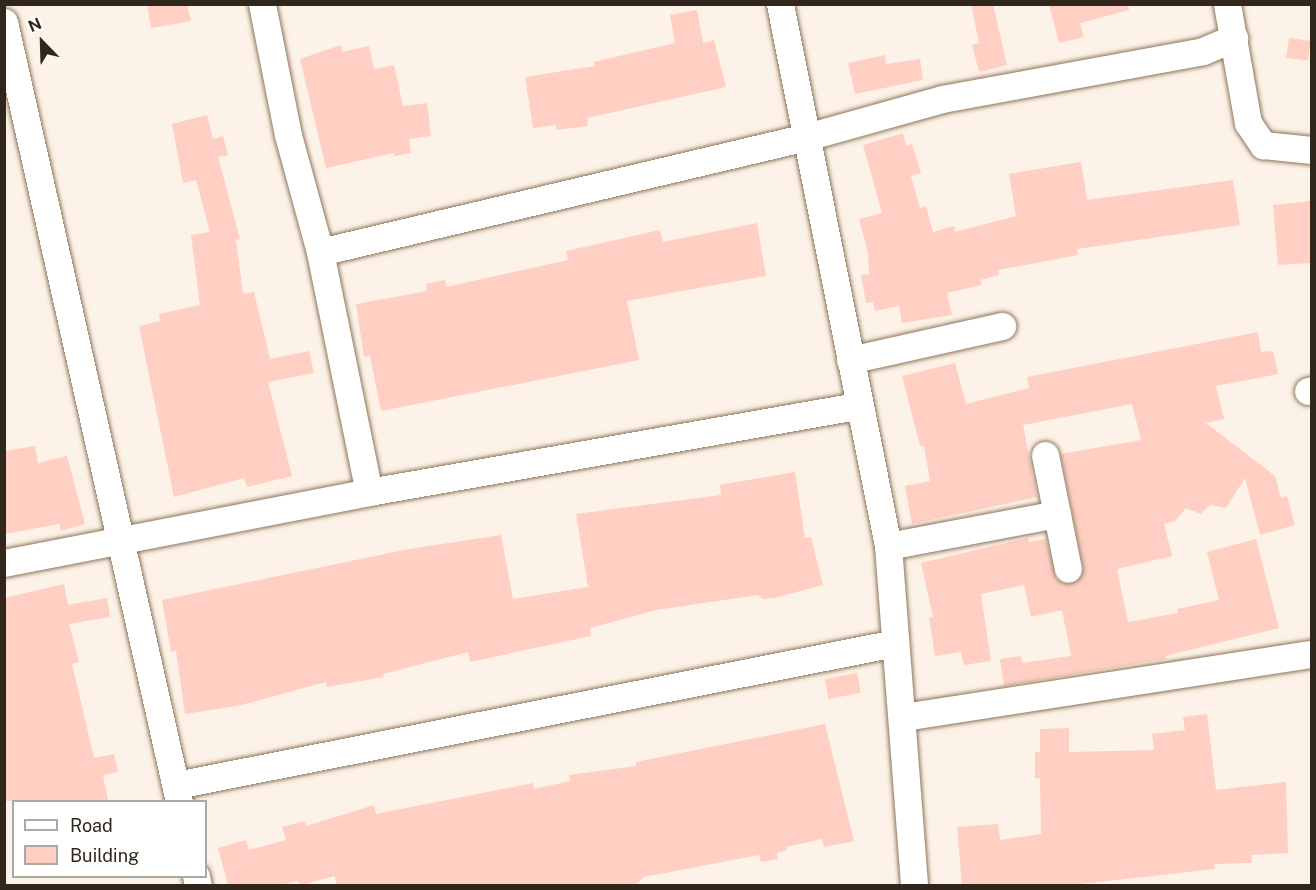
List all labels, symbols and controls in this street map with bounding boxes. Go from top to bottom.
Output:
north arrow [12,12,72,72]
text: N [25,14,44,36]
legend [12,800,207,878]
text: Road [70,815,113,836]
text: Building [70,845,139,866]

